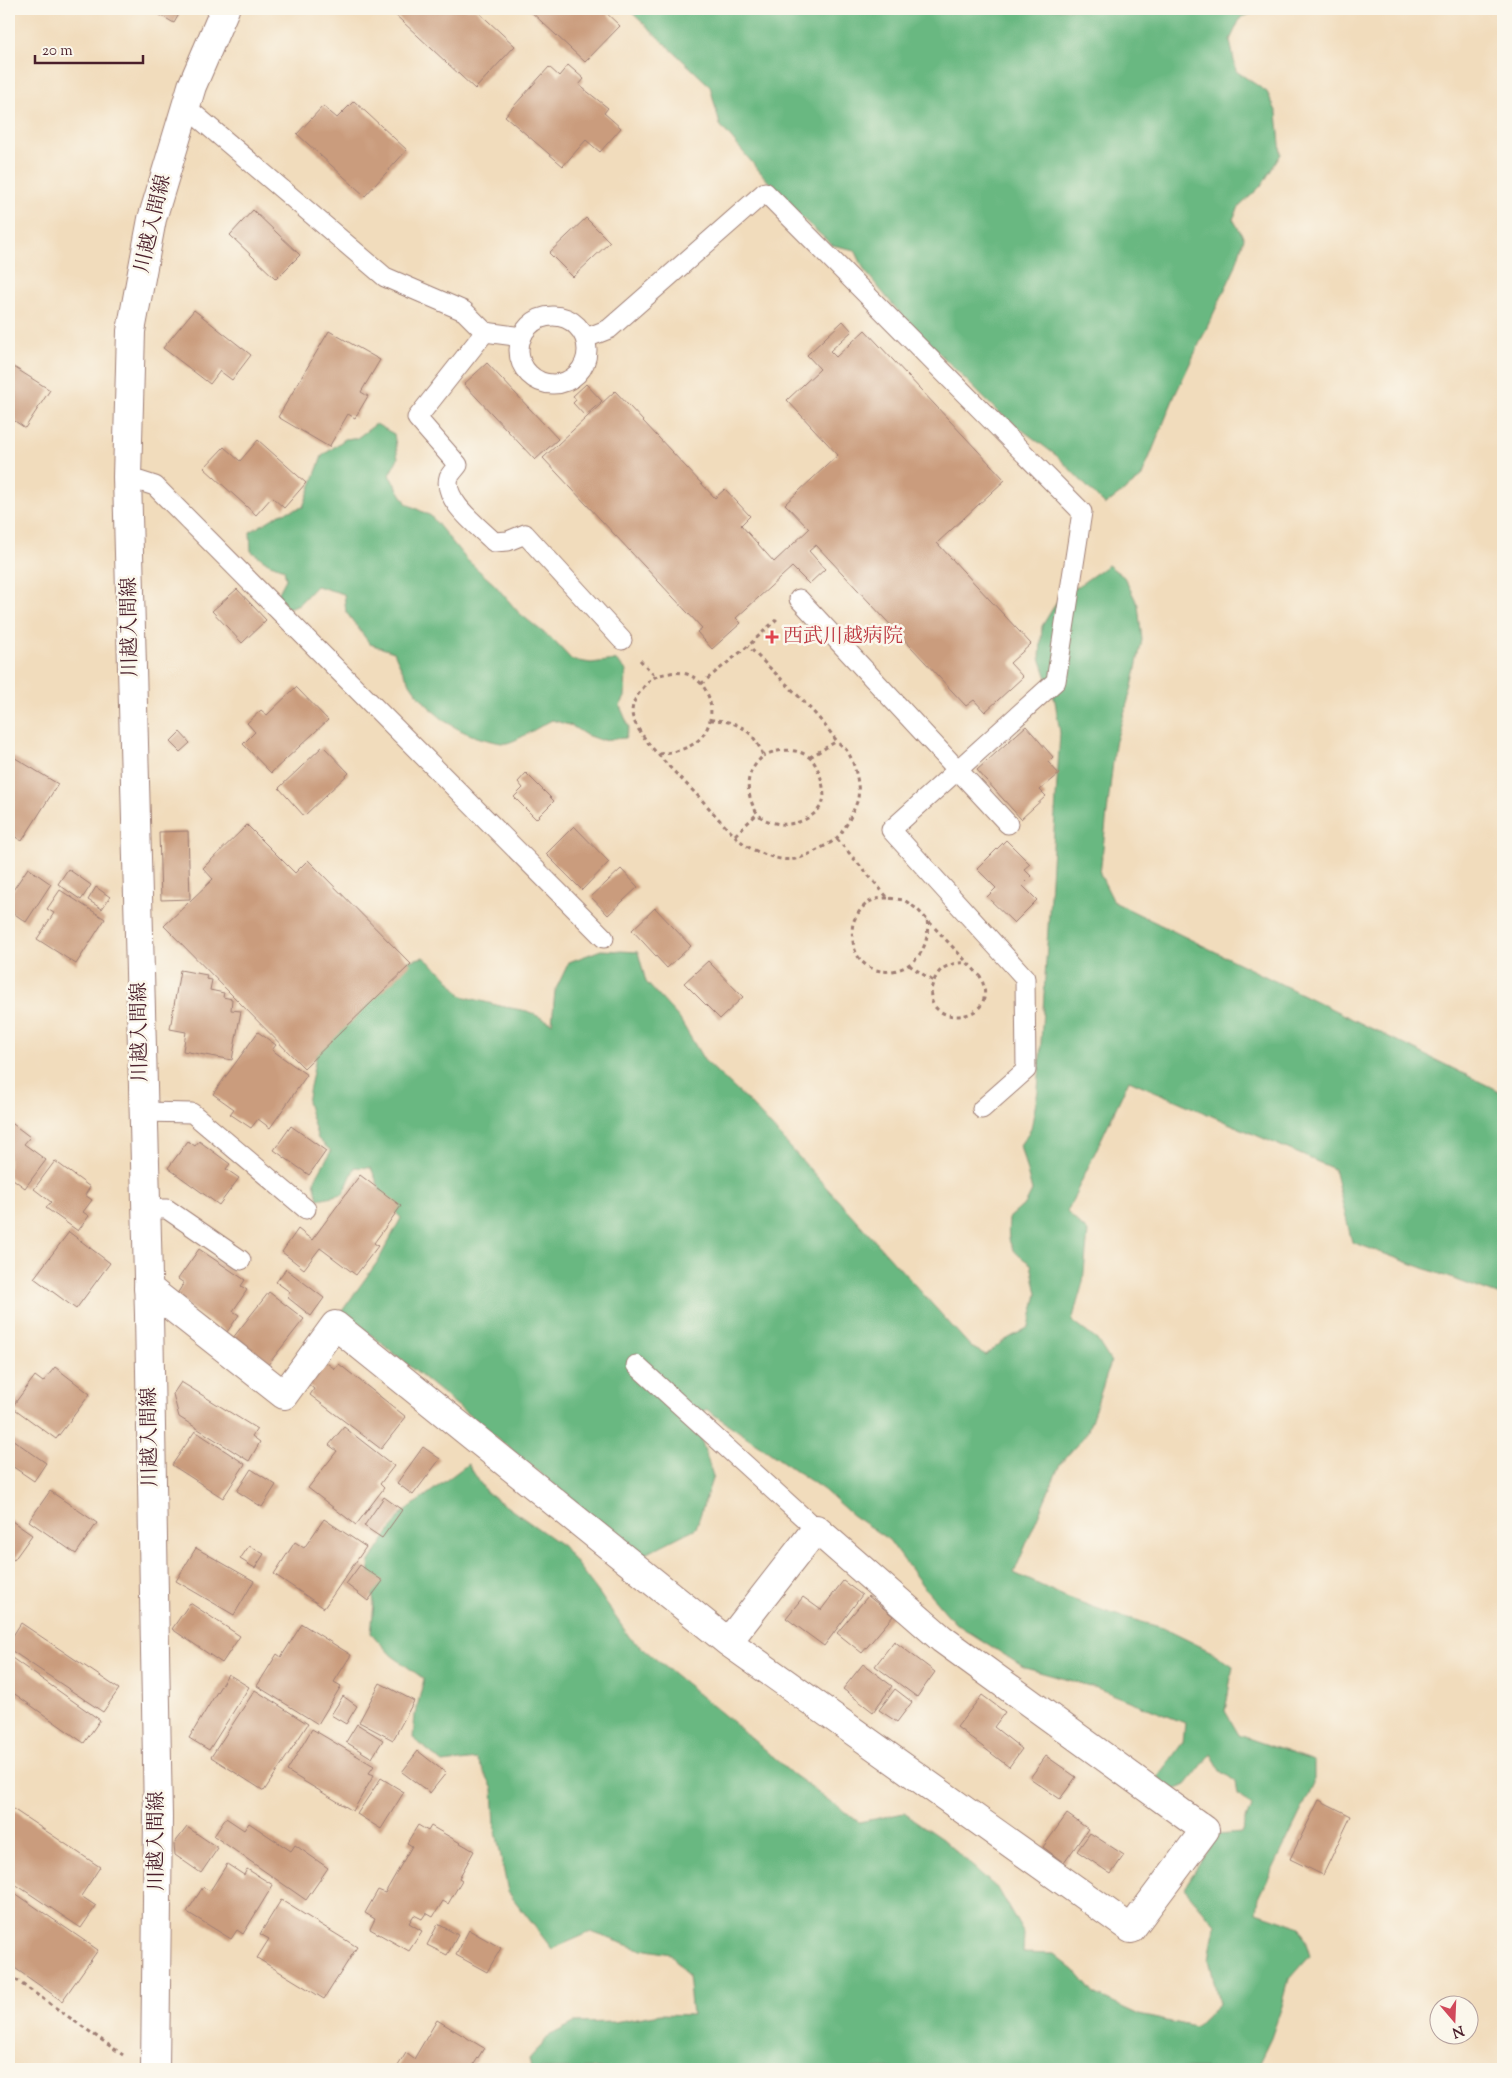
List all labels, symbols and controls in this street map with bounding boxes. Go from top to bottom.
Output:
scale bar [35,32,142,64]
text: 20 m [42,41,73,62]
street label: 川越入間線 [129,172,179,276]
street label: 川越入間線 [116,577,146,677]
place label: 西武川越病院 [783,623,903,652]
marker: 西武川越病院 [765,630,779,644]
street label: 川越入間線 [126,982,156,1082]
street label: 川越入間線 [136,1387,166,1487]
street label: 川越入間線 [143,1791,172,1891]
north arrow [1430,1996,1480,2046]
text: N [1449,2019,1466,2042]

